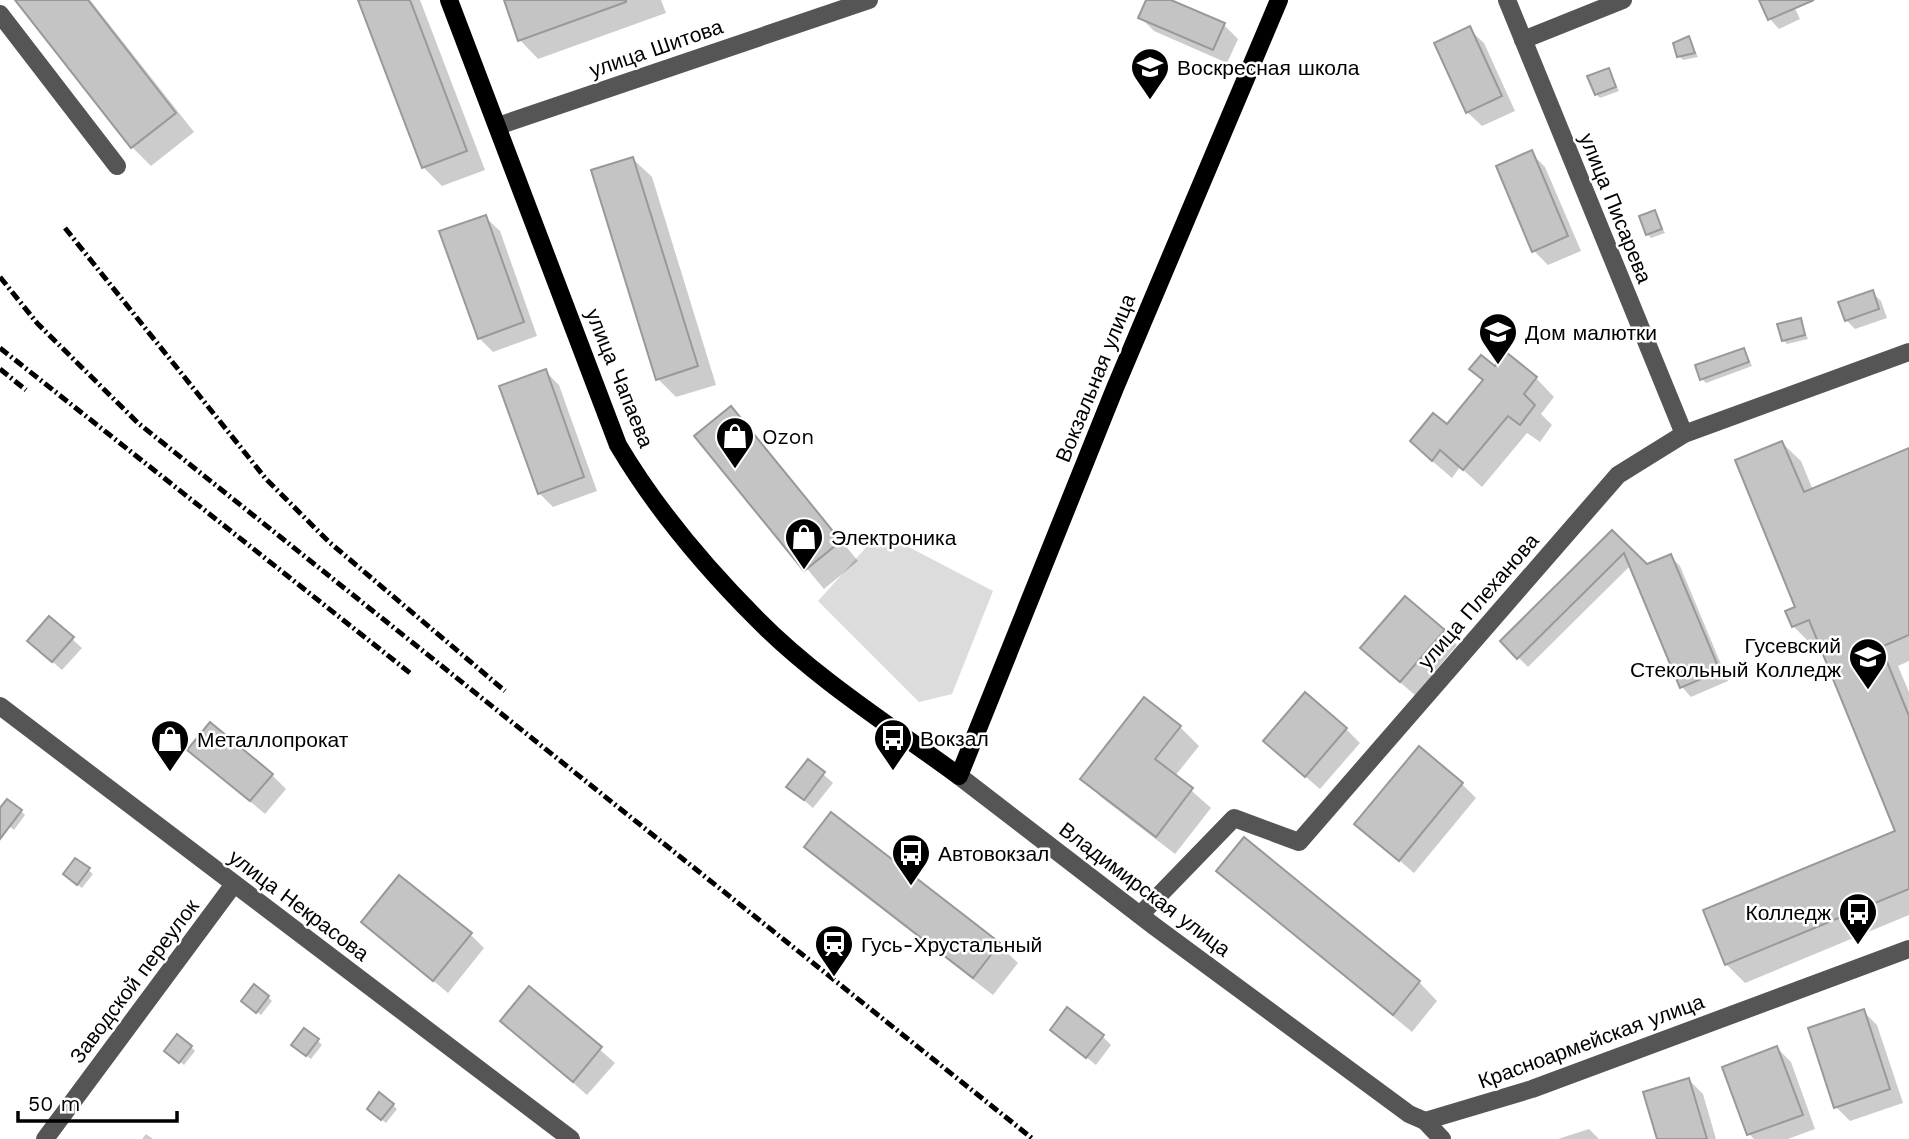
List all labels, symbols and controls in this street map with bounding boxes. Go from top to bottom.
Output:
street label: улица Шитова [586,13,726,83]
school or university icon: Воскресная школа [1129,46,1171,101]
place label: Воскресная школа [1177,55,1360,80]
street label: улица Писарева [1574,129,1658,287]
street label: Вокзальная улица [1050,290,1140,466]
street label: улица Чапаева [581,305,659,452]
school or university icon: Дом малютки [1477,311,1519,366]
place label: Дом малютки [1525,320,1657,345]
shop icon: Ozon [714,415,756,470]
place label: Ozon [762,424,814,449]
shop icon: Электроника [783,516,825,571]
place label: Электроника [831,525,957,550]
street label: улица Плеханова [1412,528,1544,674]
place label: Гусевский Стекольный Колледж [1630,633,1841,682]
school or university icon: Гусевский Стекольный Колледж [1847,636,1889,691]
bus stop icon: Вокзал [872,717,914,772]
shop icon: Металлопрокат [149,718,191,773]
place label: Вокзал [920,726,989,751]
place label: Металлопрокат [197,727,349,752]
street label: Владимирская улица [1054,816,1236,962]
bus stop icon: Автовокзал [890,832,932,887]
place label: Автовокзал [938,841,1049,866]
street label: улица Некрасова [224,844,374,966]
bus stop icon: Колледж [1837,891,1879,946]
street label: Заводской переулок [64,893,204,1068]
place label: Колледж [1746,900,1831,925]
station icon: Гусь-Хрустальный [813,923,855,978]
place label: Гусь-Хрустальный [861,932,1042,957]
street label: Красноармейская улица [1475,988,1708,1094]
scale bar [18,1080,177,1124]
text: 50 m [28,1091,80,1116]

